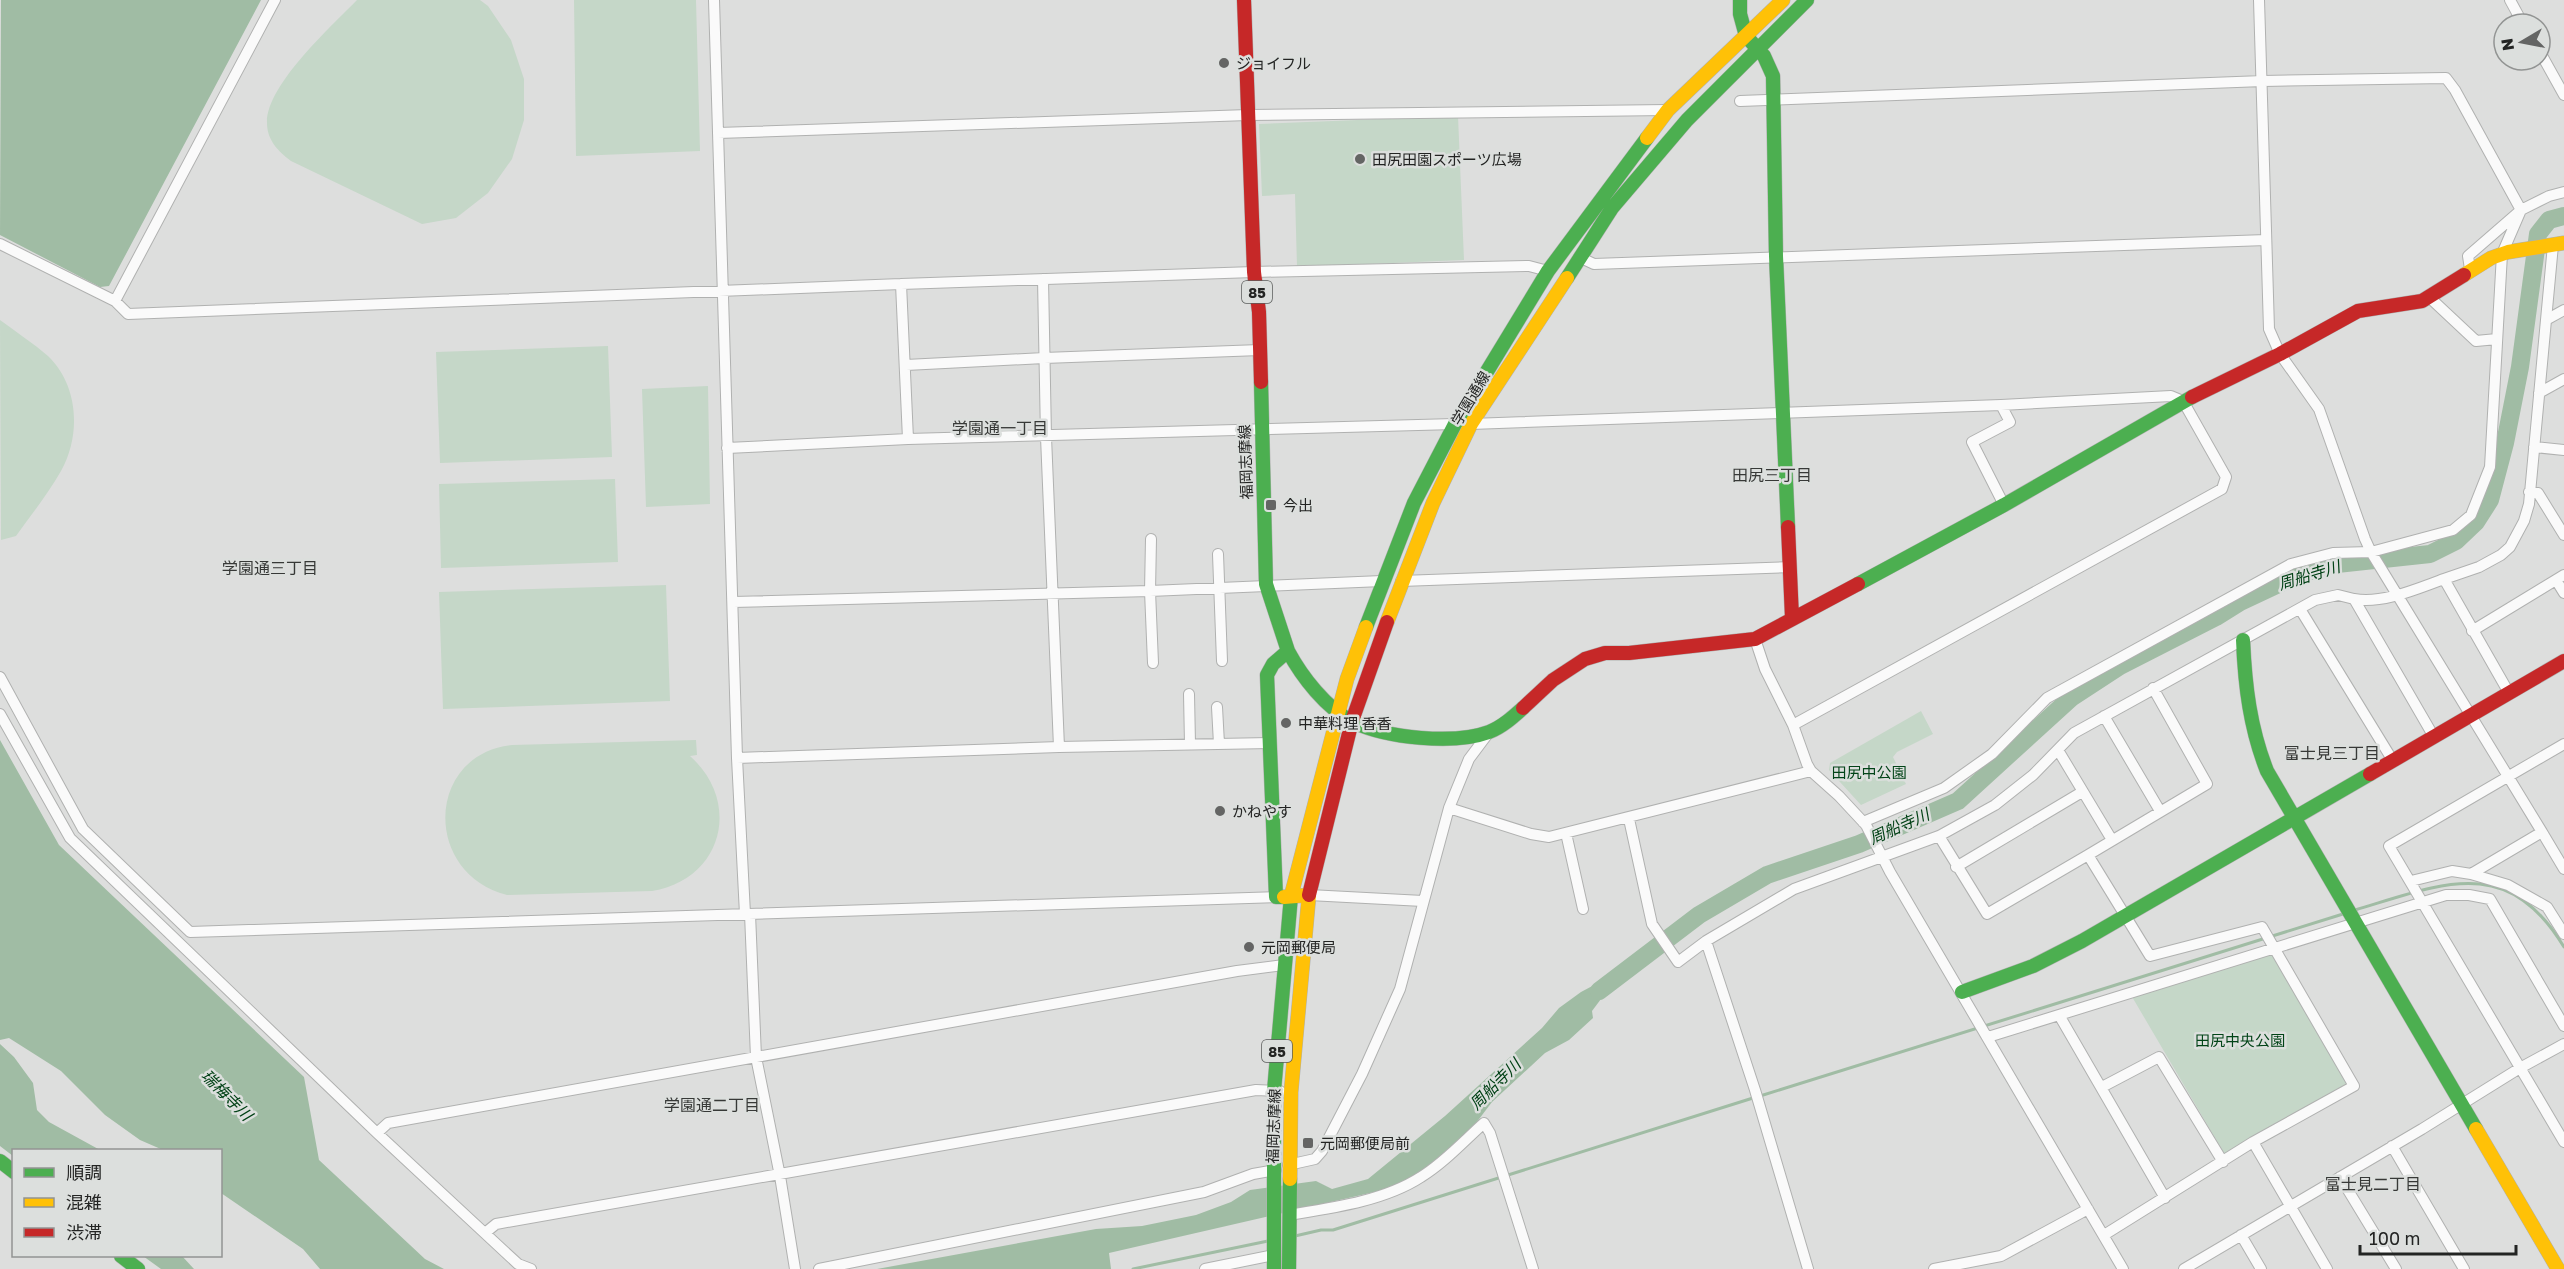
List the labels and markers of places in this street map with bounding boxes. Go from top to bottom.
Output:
place label: ジョイフル [1236,54,1311,72]
marker: ジョイフル [1217,56,1231,70]
place label: 田尻田園スポーツ広場 [1372,150,1522,168]
marker: 田尻田園スポーツ広場 [1353,152,1367,166]
place label: 今出 [1283,496,1313,514]
marker: 今出 [1264,498,1278,512]
place label: 中華料理 香香 [1298,714,1392,732]
marker: 中華料理 香香 [1279,716,1293,730]
place label: かねやす [1232,802,1292,820]
marker: かねやす [1213,804,1227,818]
place label: 元岡郵便局 [1261,938,1336,956]
marker: 元岡郵便局 [1242,940,1256,954]
place label: 元岡郵便局前 [1320,1134,1410,1152]
marker: 元岡郵便局前 [1301,1136,1315,1150]

